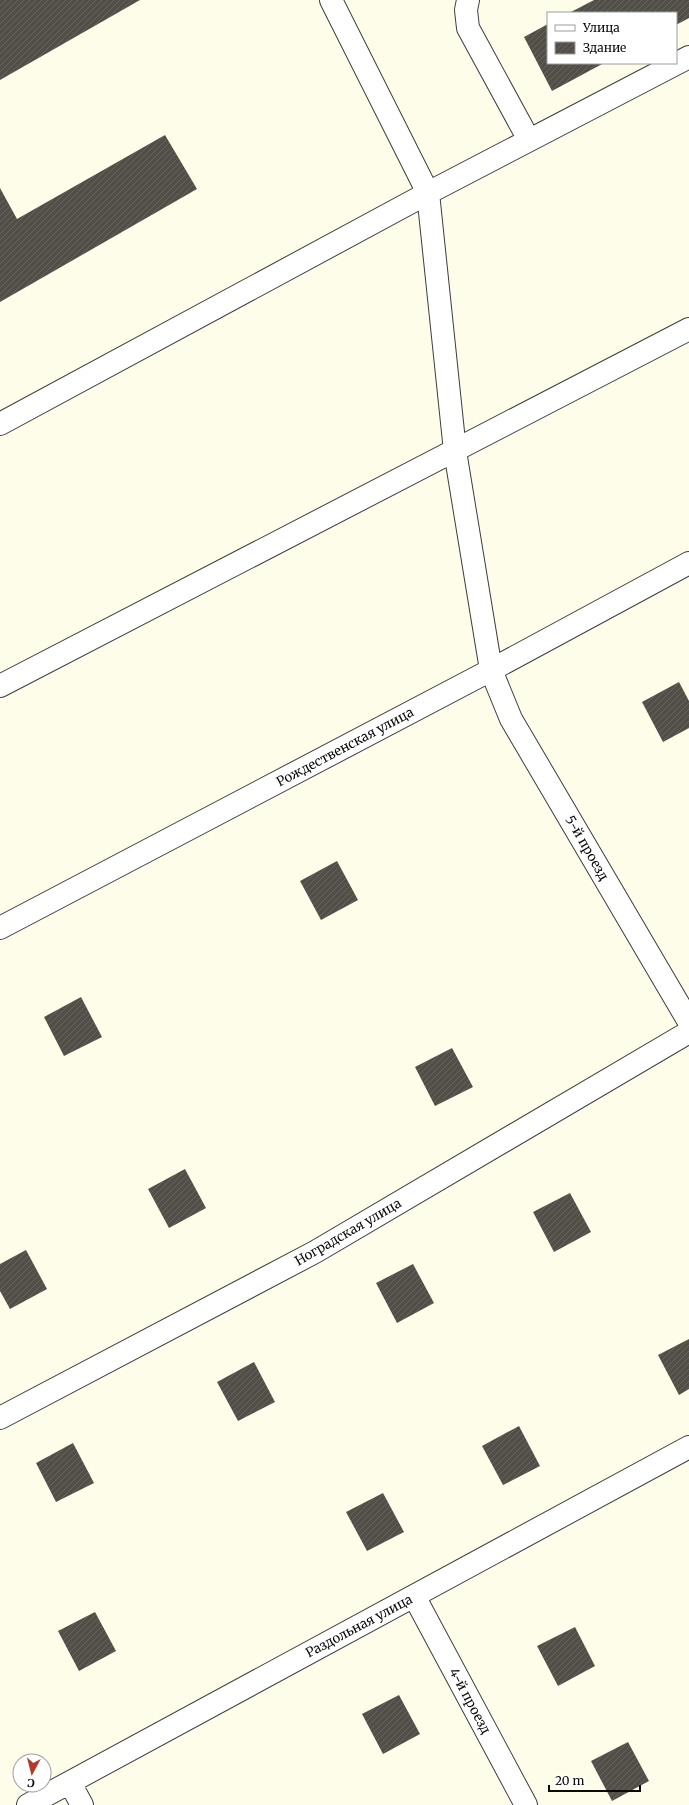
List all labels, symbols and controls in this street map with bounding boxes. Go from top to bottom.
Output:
legend [547,12,677,64]
text: Улица [582,20,620,35]
text: Здание [583,40,626,55]
street label: Рождественская улица [274,704,416,790]
street label: 5-й проезд [562,813,612,883]
street label: Ноградская улица [292,1195,404,1269]
street label: Раздольная улица [303,1591,415,1661]
street label: 4-й проезд [446,1665,494,1737]
north arrow [12,1753,52,1793]
scale bar [549,1767,640,1793]
text: 20 m [555,1773,584,1788]
text: С [26,1776,35,1790]

